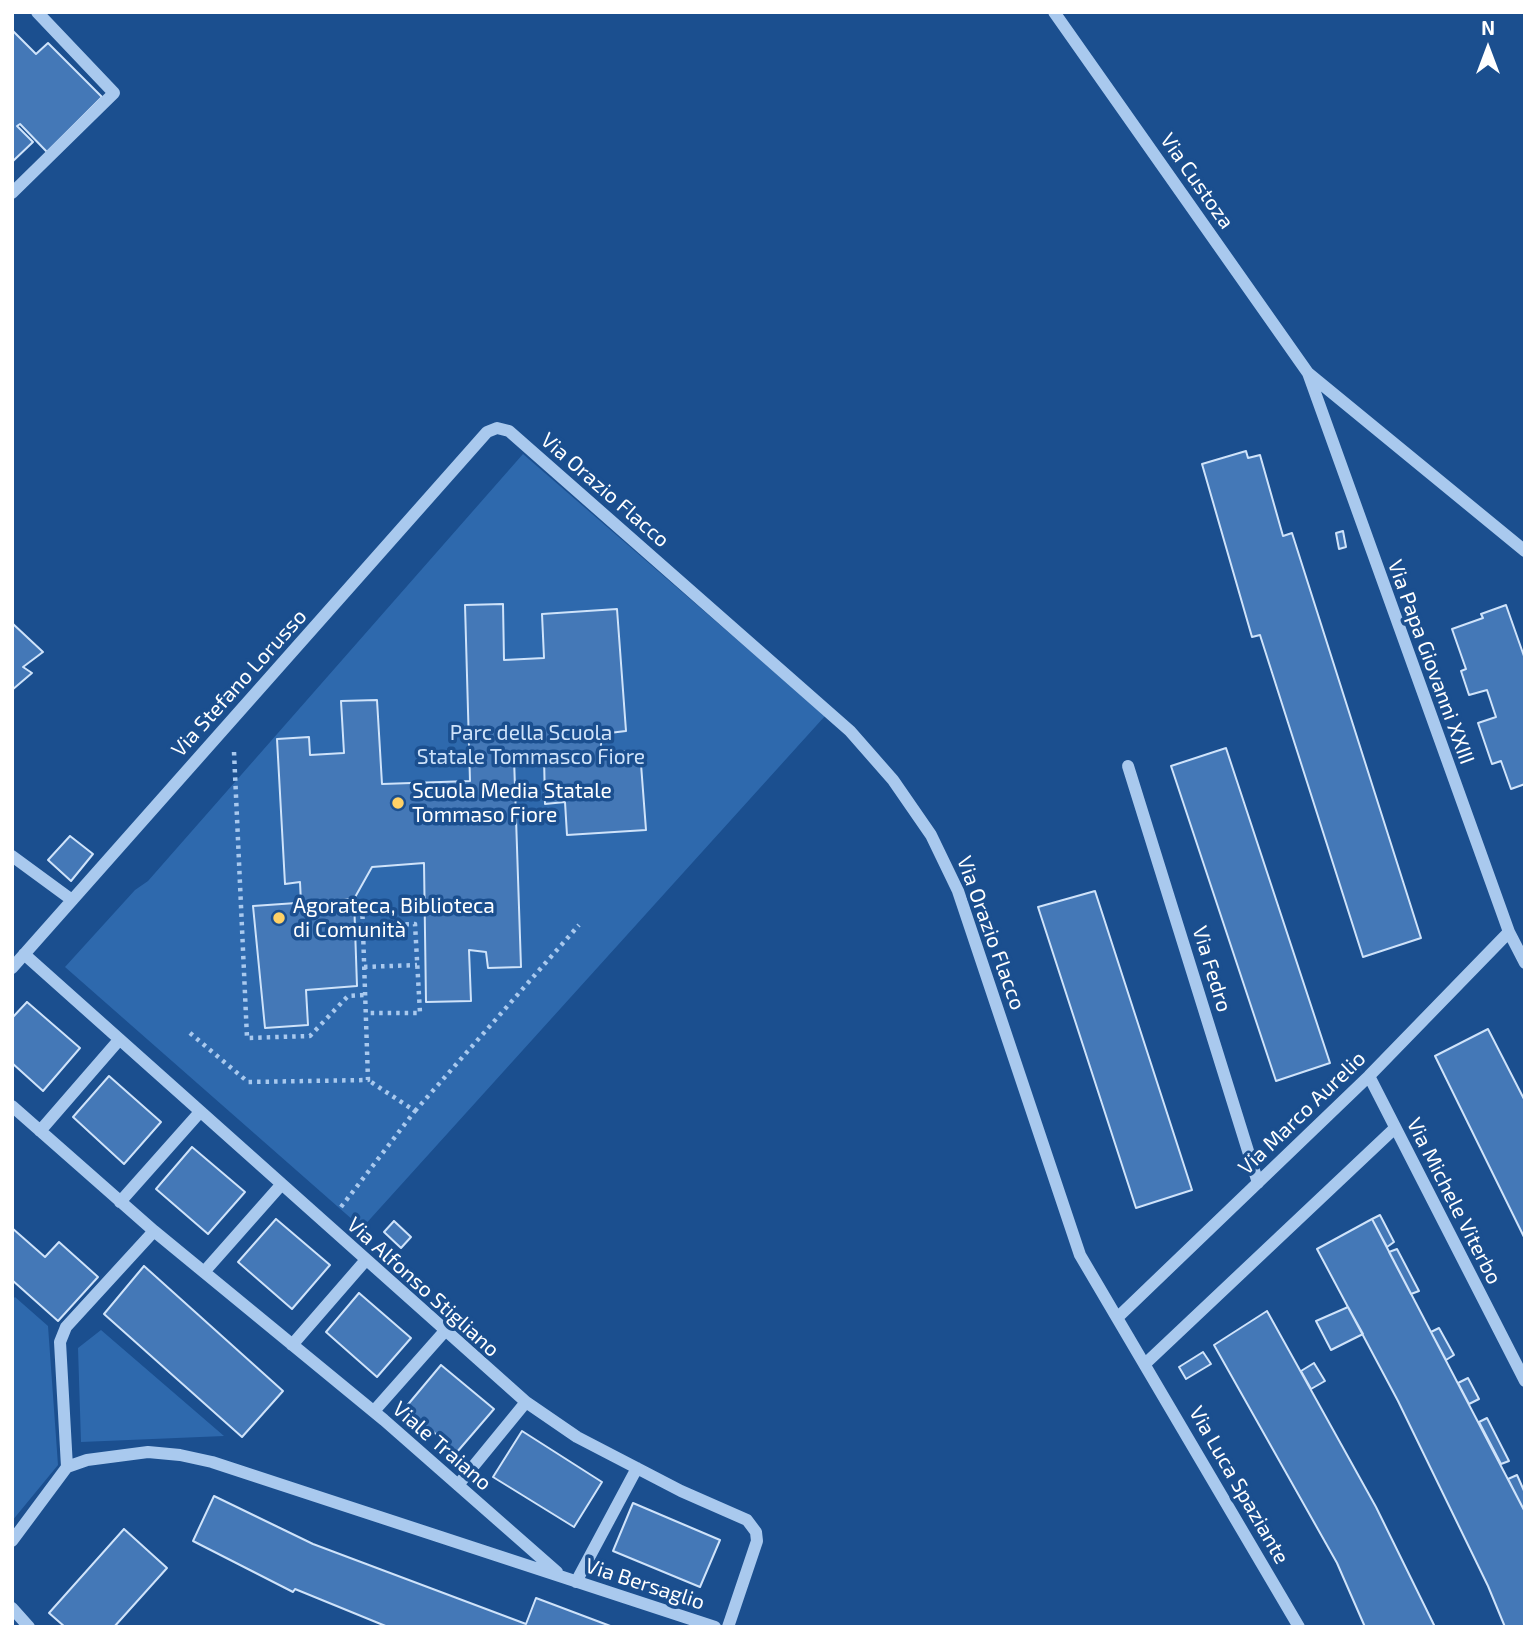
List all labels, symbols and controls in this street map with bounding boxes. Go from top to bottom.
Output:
north arrow [1453,14,1523,84]
text: N [1481,16,1495,39]
street label: Via Custoza [1155,128,1239,234]
street label: Via Orazio Flacco [536,427,674,553]
street label: Via Papa Giovanni XXIII [1382,556,1480,768]
street label: Via Stefano Lorusso [166,604,312,762]
park label: Parc della Scuola Statale Tommasco Fiore [417,720,645,770]
place label: Scuola Media Statale Tommaso Fiore [412,778,612,828]
marker: Scuola Media Statale Tommaso Fiore [390,795,406,811]
street label: Via Orazio Flacco [951,853,1031,1013]
place label: Agorateca, Biblioteca di Comunità [293,893,495,943]
marker: Agorateca, Biblioteca di Comunità [271,910,287,926]
street label: Via Fedro [1187,923,1237,1015]
street label: Via Marco Aurelio [1233,1046,1371,1180]
street label: Via Michele Viterbo [1401,1114,1507,1288]
street label: Via Alfonso Stigliano [342,1212,504,1362]
street label: Viale Traiano [387,1396,497,1496]
street label: Via Luca Spaziante [1184,1402,1294,1568]
street label: Via Bersaglio [582,1553,708,1615]

